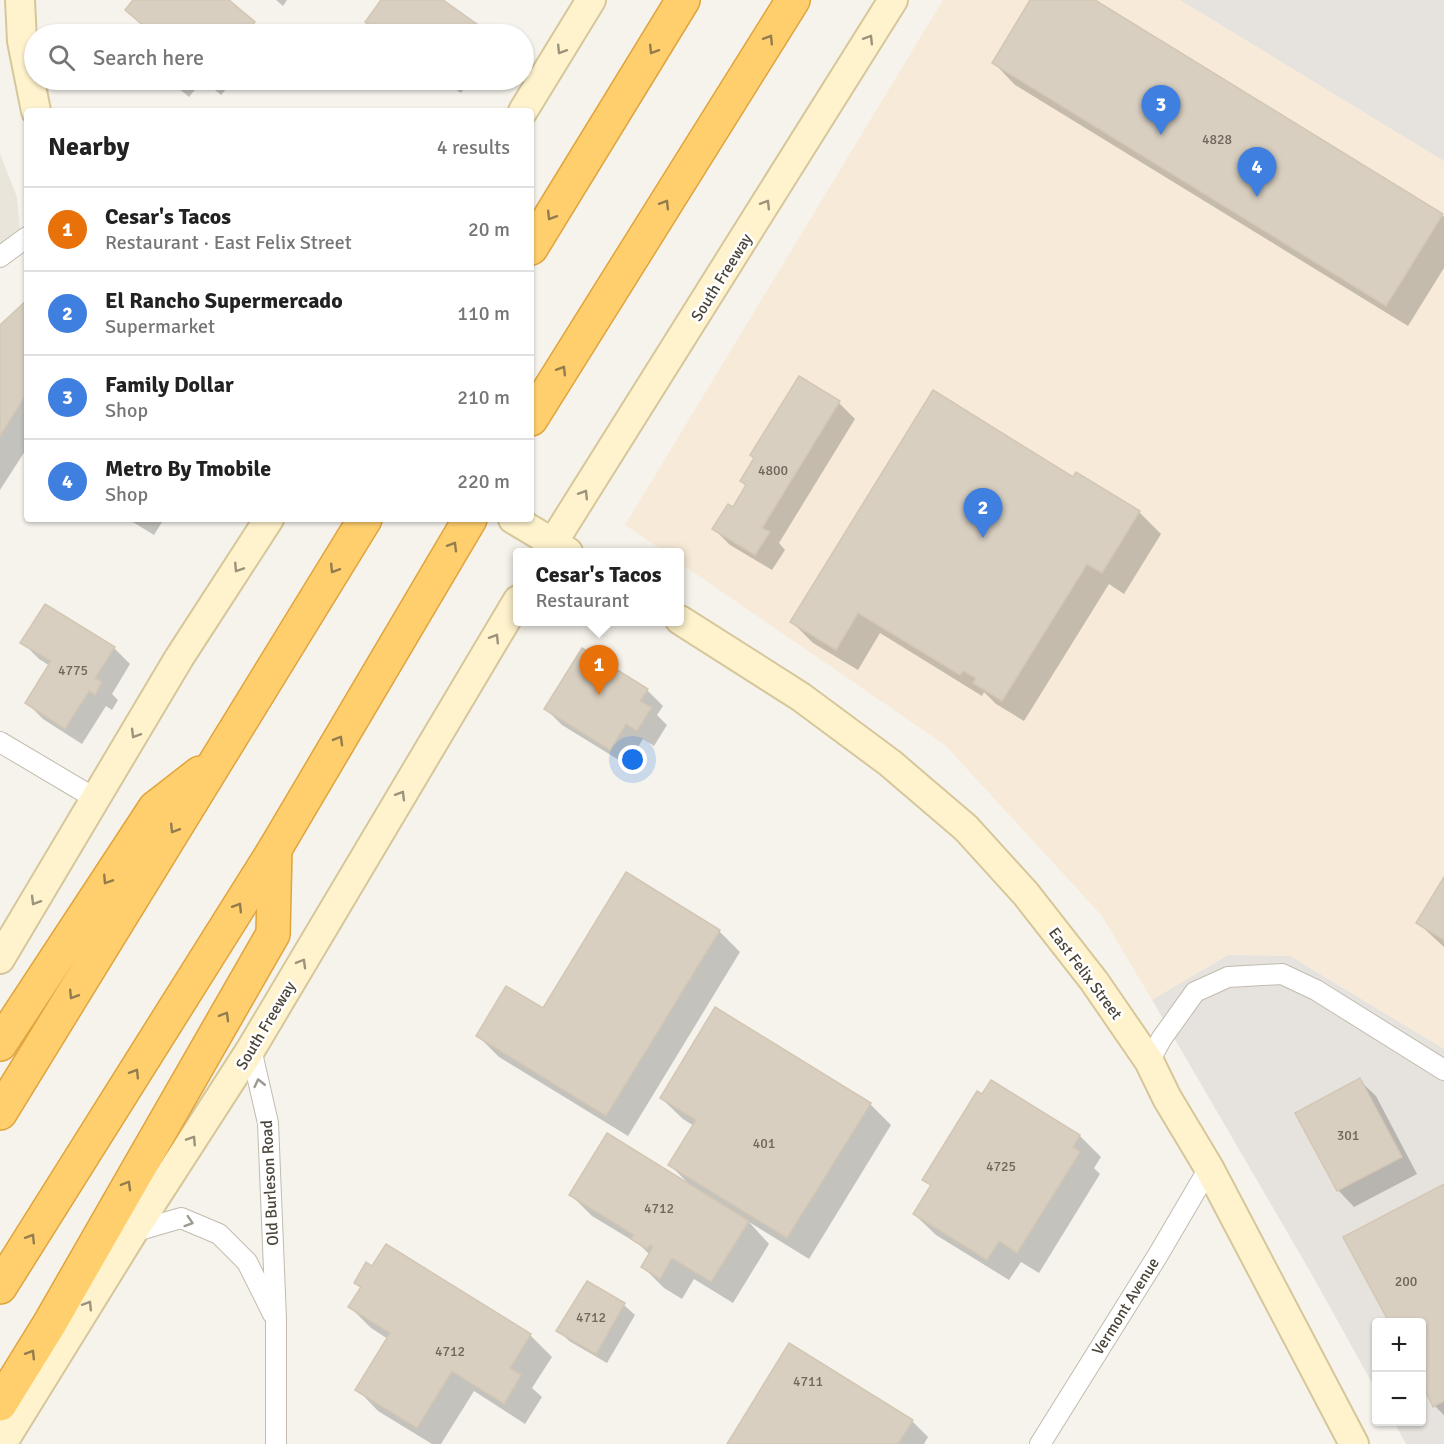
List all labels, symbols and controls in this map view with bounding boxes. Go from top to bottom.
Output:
search box [24,24,534,90]
one-way arrow [761,35,773,45]
one-way arrow [861,35,873,45]
icon: search [45,41,78,74]
text: Search here [93,44,204,71]
one-way arrow [556,44,568,54]
one-way arrow [648,44,660,54]
pin: 3 [1142,86,1180,135]
text: Nearby [48,131,129,163]
house number: 4828 [1202,131,1232,148]
text: 4 results [437,135,510,160]
pin: 4 [1238,148,1276,197]
one-way arrow [658,200,670,210]
one-way arrow [758,200,769,211]
text: Cesar's Tacos [105,203,231,230]
one-way arrow [546,210,558,220]
text: 1 [62,217,73,242]
text: 20 m [468,217,510,242]
street label: South Freeway [687,229,757,325]
text: Restaurant · East Felix Street [105,230,352,255]
text: El Rancho Supermercado [105,287,343,314]
text: 2 [62,301,73,326]
text: 110 m [457,301,510,326]
text: Supermarket [105,314,215,339]
one-way arrow [555,366,566,377]
text: Family Dollar [105,371,234,398]
text: 3 [62,385,73,410]
text: 210 m [457,385,510,410]
text: Shop [105,398,148,423]
text: Metro By Tmobile [105,455,271,482]
house number: 4800 [758,462,788,479]
text: 4 [62,469,73,494]
text: 220 m [457,469,510,494]
text: Shop [105,482,148,507]
pin: 2 [964,488,1002,538]
one-way arrow [576,490,588,500]
one-way arrow [446,542,458,552]
popup [513,548,684,626]
text: Cesar's Tacos [536,561,661,588]
one-way arrow [233,562,245,572]
one-way arrow [330,563,342,573]
text: Restaurant [536,588,629,613]
one-way arrow [487,634,499,644]
pin: 1 [580,646,618,695]
house number: 4775 [58,662,88,679]
one-way arrow [130,728,142,738]
one-way arrow [332,736,343,746]
your location [618,745,647,774]
one-way arrow [394,791,406,801]
one-way arrow [170,823,182,833]
one-way arrow [104,874,115,885]
one-way arrow [30,895,42,905]
one-way arrow [231,903,243,913]
street label: East Felix Street [1044,923,1127,1024]
one-way arrow [295,959,307,969]
street label: South Freeway [232,977,300,1074]
one-way arrow [68,989,80,999]
one-way arrow [218,1012,229,1022]
one-way arrow [127,1068,138,1079]
one-way arrow [253,1078,266,1088]
street label: Old Burleson Road [257,1120,283,1246]
house number: 301 [1337,1127,1359,1144]
house number: 401 [753,1135,775,1152]
one-way arrow [185,1136,197,1146]
house number: 4725 [986,1158,1016,1175]
one-way arrow [120,1181,132,1191]
house number: 4712 [644,1200,674,1217]
one-way arrow [183,1215,194,1227]
one-way arrow [24,1234,36,1244]
street label: Vermont Avenue [1088,1254,1164,1359]
house number: 200 [1395,1273,1417,1290]
one-way arrow [81,1301,93,1311]
house number: 4712 [576,1309,606,1326]
map controls [1372,1318,1426,1426]
button: + [1372,1318,1426,1372]
house number: 4712 [435,1343,465,1360]
one-way arrow [23,1350,35,1360]
button: − [1372,1372,1426,1426]
house number: 4711 [793,1373,823,1390]

